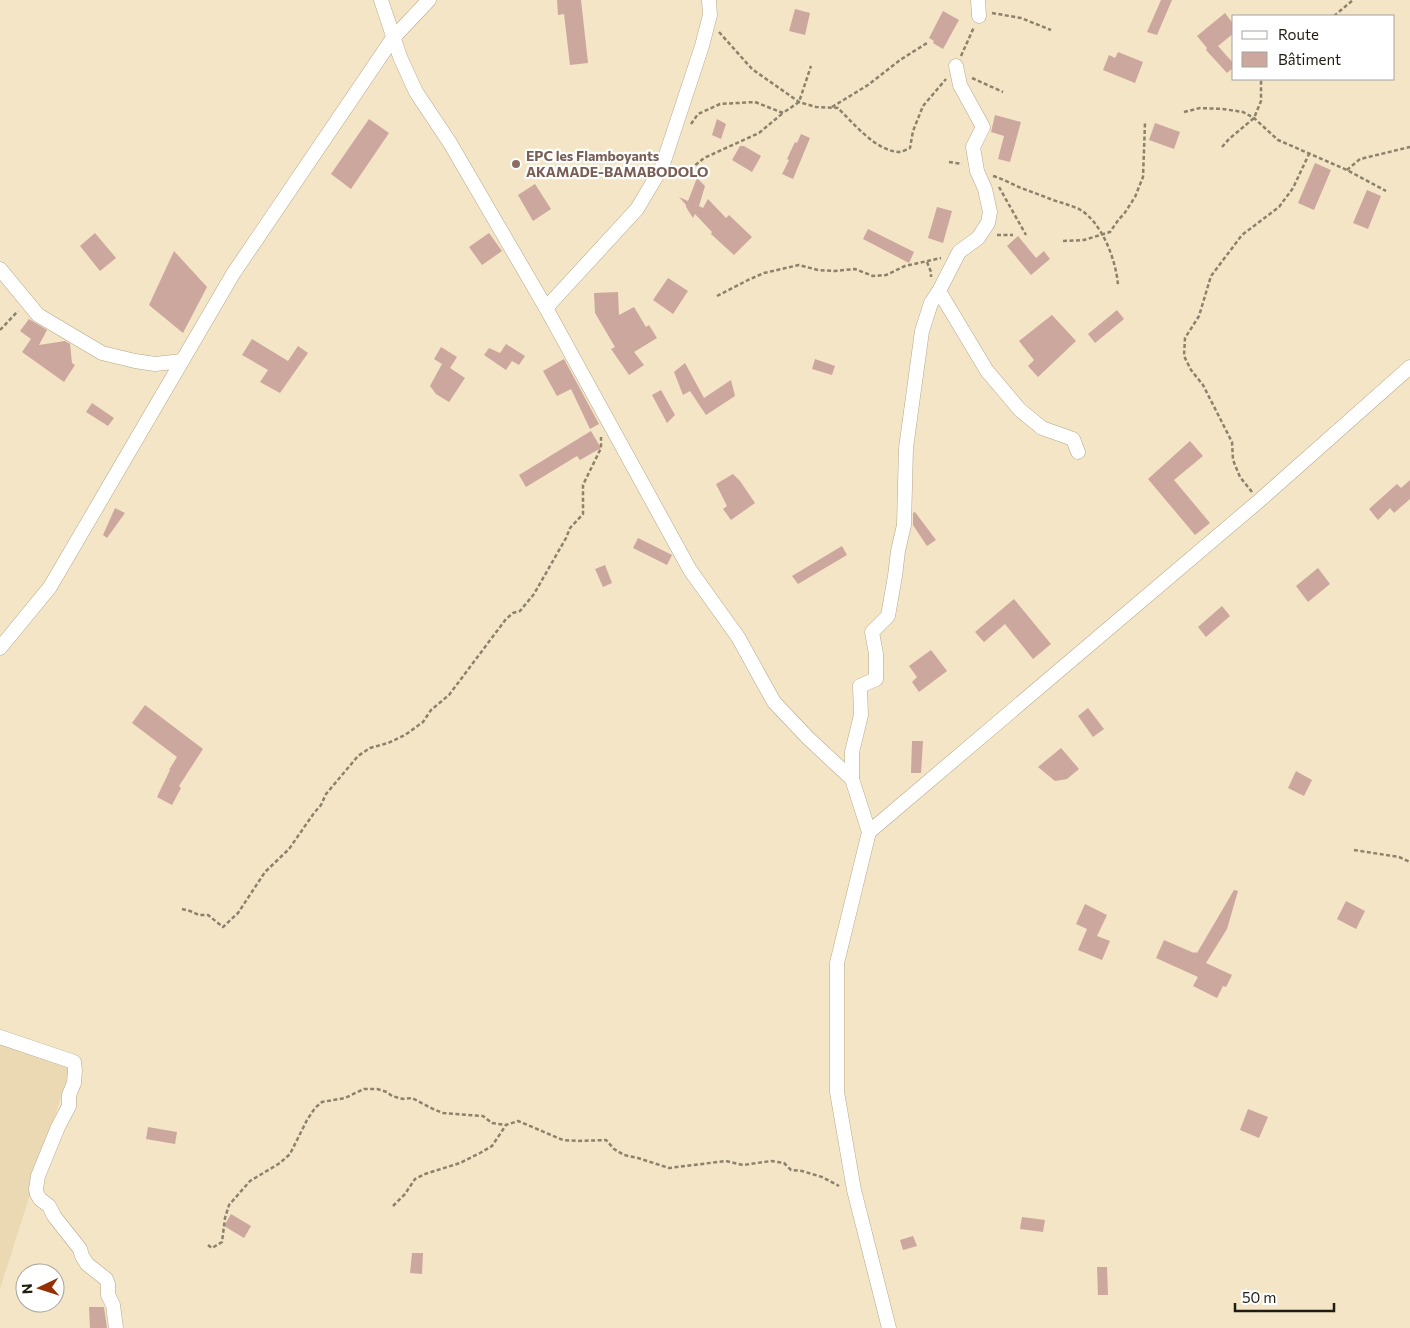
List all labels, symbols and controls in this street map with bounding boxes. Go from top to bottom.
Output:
legend [1232,15,1395,80]
text: Route [1278,25,1319,43]
text: Bâtiment [1278,50,1341,68]
place label: EPC les Flamboyants AKAMADE-BAMABODOLO [526,147,708,180]
marker: EPC les Flamboyants AKAMADE-BAMABODOLO [510,158,522,170]
north arrow [15,1263,65,1313]
scale bar [1235,1280,1334,1312]
text: N [18,1283,35,1295]
text: 50 m [1242,1288,1276,1306]

